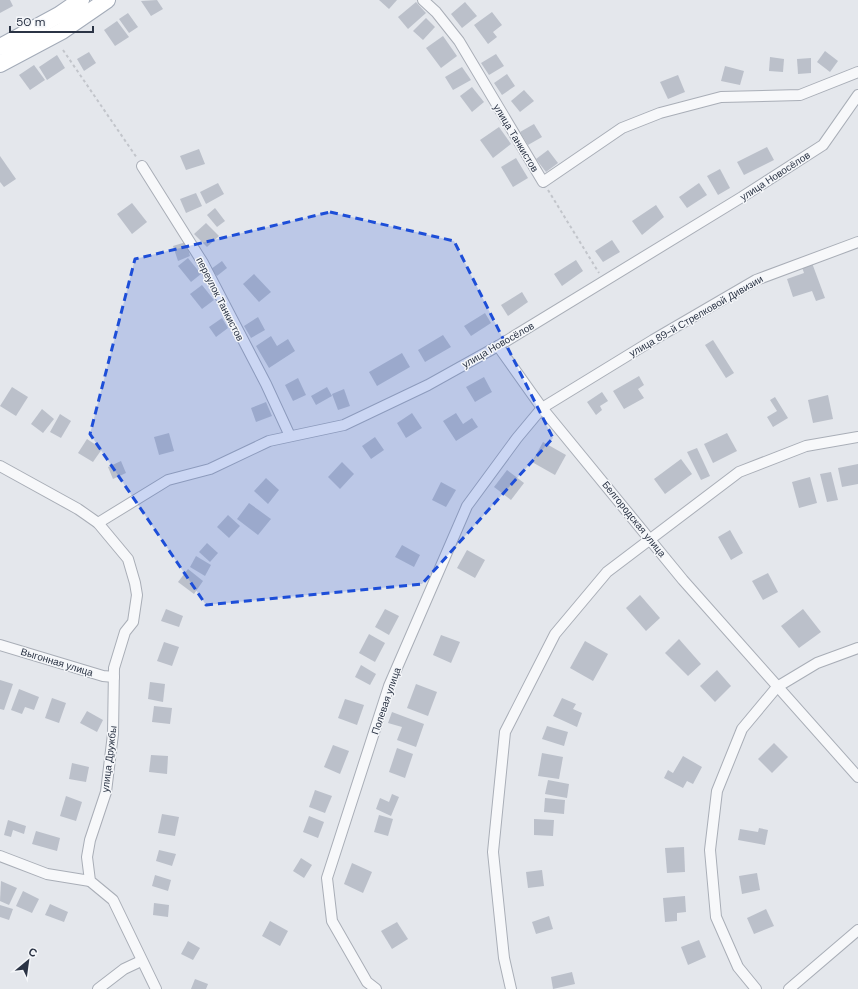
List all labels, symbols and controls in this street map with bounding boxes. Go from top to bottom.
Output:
scale bar [10,8,93,34]
text: 50 m [16,14,45,30]
street label: улица Танкистов [491,102,541,174]
street label: улица Новосёлов [737,148,813,204]
street label: переулок Танкистов [193,255,247,343]
street label: улица 89-й Стрелковой Дивизии [627,272,765,360]
street label: улица Новосёлов [460,319,536,371]
street label: Белгородская улица [599,478,669,560]
street label: Выгонная улица [19,645,95,679]
street label: Полевая улица [368,665,404,736]
street label: улица Дружбы [98,725,120,793]
north arrow [8,941,48,981]
text: С [26,944,40,960]

